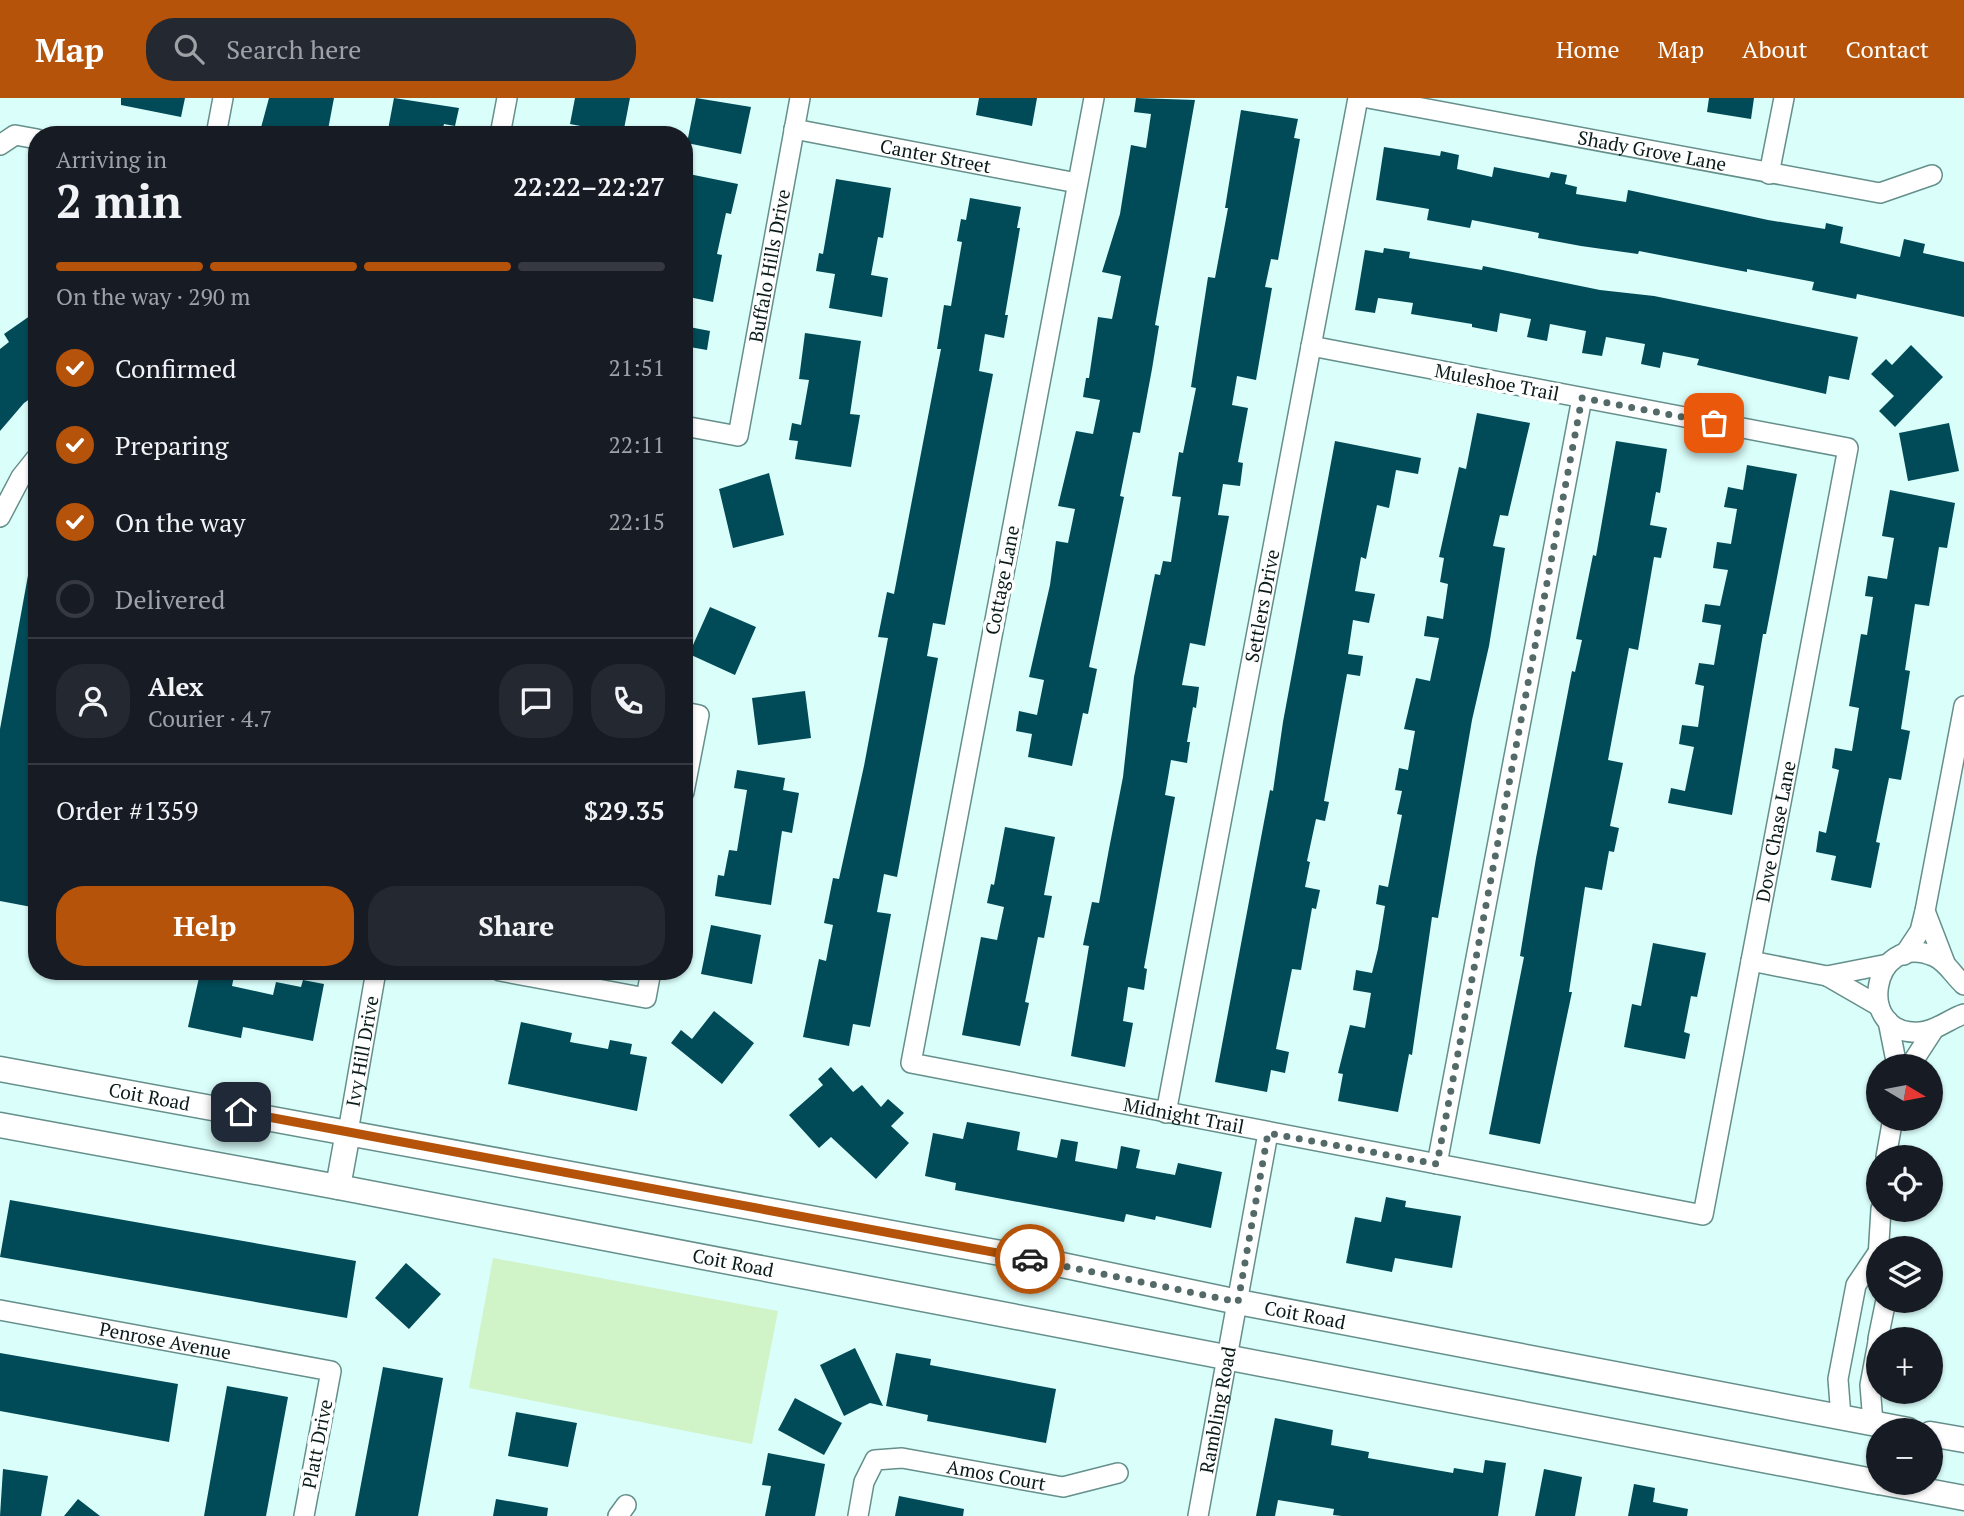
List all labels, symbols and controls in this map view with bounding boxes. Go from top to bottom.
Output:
search box [146,18,636,81]
text: Map [35,28,104,71]
icon: search [170,30,208,68]
text: Search here [226,32,361,66]
text: Home [1556,33,1620,65]
text: Map [1658,33,1704,65]
text: About [1742,33,1808,65]
text: Contact [1846,33,1929,65]
street label: Shady Grove Lane [1576,124,1729,176]
street label: Canter Street [878,133,993,178]
text: Arriving in [56,144,167,175]
text: 22:22–22:27 [513,169,665,203]
text: 2 min [56,170,182,231]
street label: Buffalo Hills Drive [742,187,795,344]
text: On the way · 290 m [56,281,250,312]
icon: check [56,349,94,387]
text: Confirmed [115,351,236,385]
text: 21:51 [608,352,665,383]
street label: Muleshoe Trail [1433,357,1561,406]
pin [1684,393,1744,453]
icon: bag [1695,404,1733,442]
icon: check [56,426,94,464]
text: Preparing [115,428,228,462]
text: 22:11 [608,429,665,460]
icon: check [56,503,94,541]
text: On the way [115,505,246,539]
text: 22:15 [608,506,665,537]
street label: Cottage Lane [979,523,1024,637]
street label: Settlers Drive [1238,547,1284,665]
text: Delivered [115,582,225,616]
button: person [56,664,130,738]
button: chat [499,664,573,738]
button: phone [591,664,665,738]
text: Alex [148,669,204,703]
text: Courier · 4.7 [148,703,272,734]
street label: Dove Chase Lane [1749,759,1801,904]
text: Order #1359 [56,793,198,827]
text: $29.35 [584,793,665,827]
button: Help [56,886,354,966]
button: Share [368,886,665,966]
street label: Ivy Hill Drive [340,994,383,1109]
north arrow [1866,1054,1942,1130]
map controls [1866,1054,1943,1495]
street label: Coit Road [107,1076,193,1116]
pin [211,1082,271,1142]
street label: Midnight Trail [1122,1091,1246,1139]
icon: home [222,1093,260,1131]
button: locate [1866,1145,1943,1222]
courier [995,1224,1065,1294]
button: layers [1866,1236,1943,1313]
icon: car [1011,1240,1049,1278]
street label: Coit Road [691,1242,776,1282]
street label: Coit Road [1262,1294,1348,1334]
street label: Penrose Avenue [97,1316,233,1364]
button: + [1866,1327,1943,1404]
street label: Rambling Road [1193,1344,1241,1475]
street label: Platt Drive [296,1397,337,1491]
button: − [1866,1418,1943,1495]
street label: Amos Court [945,1453,1048,1496]

